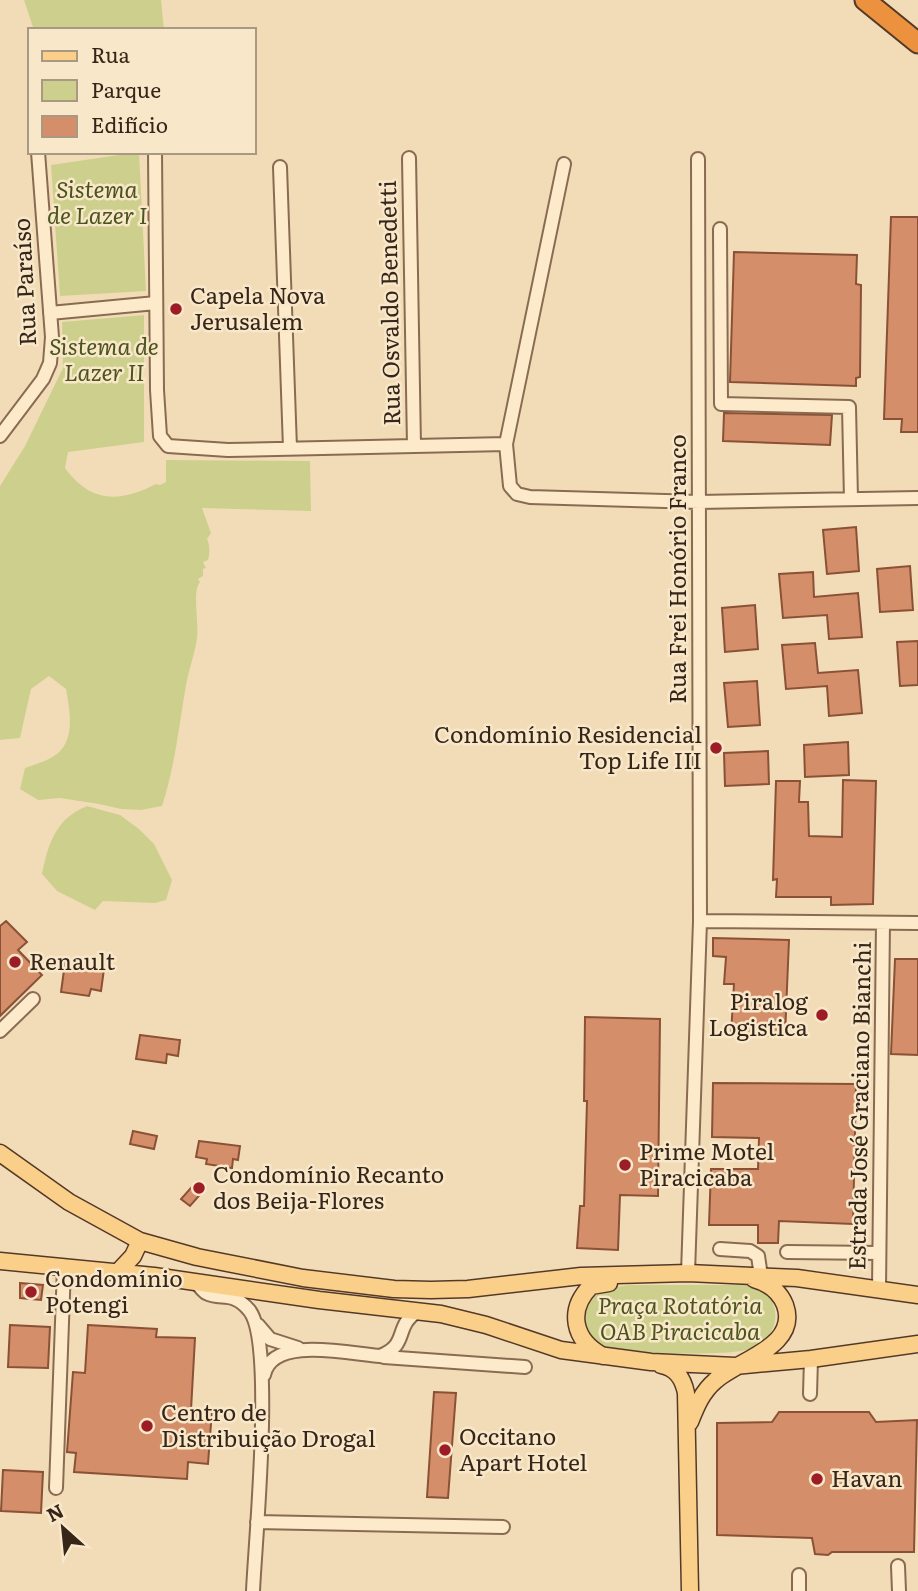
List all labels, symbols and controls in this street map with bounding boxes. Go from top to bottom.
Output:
legend [28,28,256,154]
text: Rua [91,38,131,69]
text: Parque [91,73,161,104]
text: Edifício [91,108,168,139]
park label: Sistema de Lazer I [47,171,147,231]
street label: Rua Osvaldo Benedetti [369,180,407,426]
street label: Rua Paraíso [3,217,43,347]
place label: Capela Nova Jerusalem [190,277,326,337]
marker: Capela Nova Jerusalem [168,301,184,317]
park label: Sistema de Lazer II [49,328,159,388]
street label: Rua Frei Honório Franco [659,434,693,704]
place label: Condomínio Residencial Top Life III [434,716,702,776]
marker: Condomínio Residencial Top Life III [708,740,724,756]
street label: Estrada José Graciano Bianchi [838,941,878,1271]
place label: Renault [29,943,116,977]
marker: Renault [7,954,23,970]
place label: Piralog Logistica [708,983,809,1043]
marker: Piralog Logistica [814,1007,830,1023]
place label: Prime Motel Piracicaba [639,1133,775,1193]
place label: Condomínio Recanto dos Beija-Flores [213,1156,444,1216]
marker: Prime Motel Piracicaba [617,1157,633,1173]
marker: Condomínio Recanto dos Beija-Flores [191,1180,207,1196]
place label: Condomínio Potengi [45,1260,183,1320]
marker: Condomínio Potengi [23,1284,39,1300]
park label: Praça Rotatória OAB Piracicaba [598,1287,762,1347]
place label: Centro de Distribuição Drogal [161,1394,376,1454]
marker: Centro de Distribuição Drogal [139,1418,155,1434]
place label: Occitano Apart Hotel [459,1418,588,1478]
marker: Occitano Apart Hotel [437,1442,453,1458]
place label: Havan [831,1460,902,1494]
marker: Havan [809,1471,825,1487]
north arrow [28,1493,98,1563]
text: N [41,1496,68,1528]

